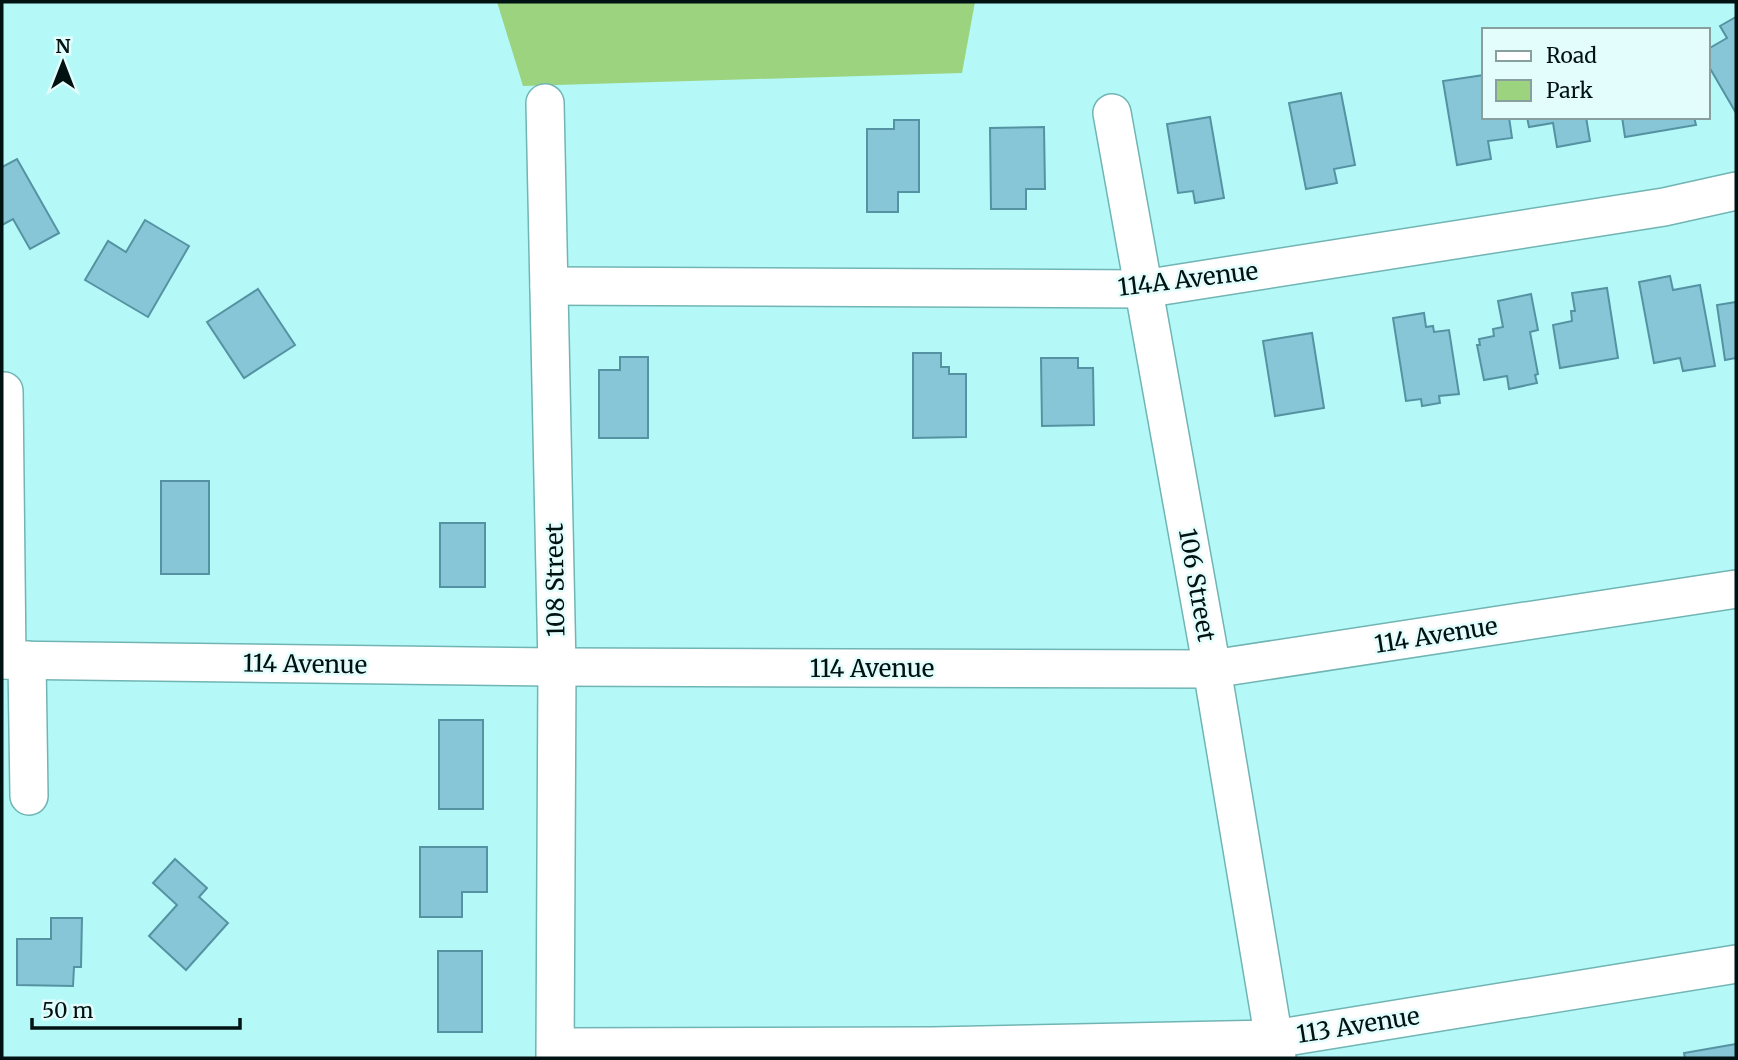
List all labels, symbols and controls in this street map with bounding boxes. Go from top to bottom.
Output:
north arrow [28,28,98,98]
legend [1482,28,1710,119]
text: N [55,34,71,58]
text: Road [1546,42,1597,69]
text: Park [1546,77,1593,104]
street label: 114A Avenue [1116,255,1260,303]
street label: 108 Street [538,522,571,637]
street label: 106 Street [1172,526,1222,645]
street label: 114 Avenue [1372,610,1500,660]
street label: 114 Avenue [243,647,367,681]
street label: 114 Avenue [810,653,934,684]
scale bar [32,986,240,1030]
text: 50 m [42,997,93,1024]
street label: 113 Avenue [1294,1000,1422,1050]

